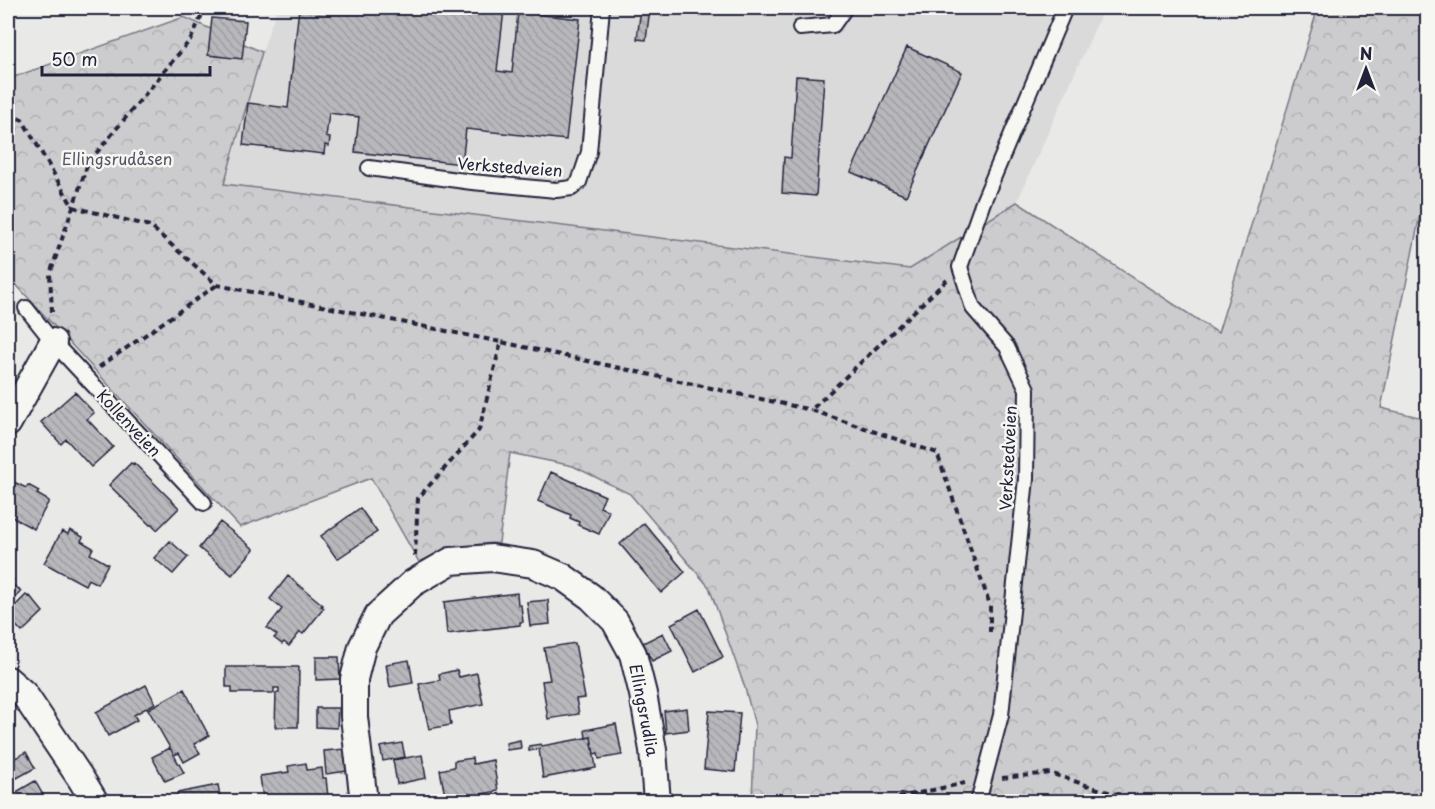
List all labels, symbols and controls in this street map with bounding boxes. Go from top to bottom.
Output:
scale bar [42,39,210,77]
north arrow [1336,39,1396,99]
text: N [1360,41,1372,65]
text: 50 m [51,45,98,72]
park label: Ellingsrudåsen [62,146,172,170]
street label: Verkstedveien [457,150,563,182]
street label: Kollenveien [92,383,167,461]
street label: Verkstedveien [992,405,1022,511]
street label: Ellingsrudlia [624,662,666,758]

